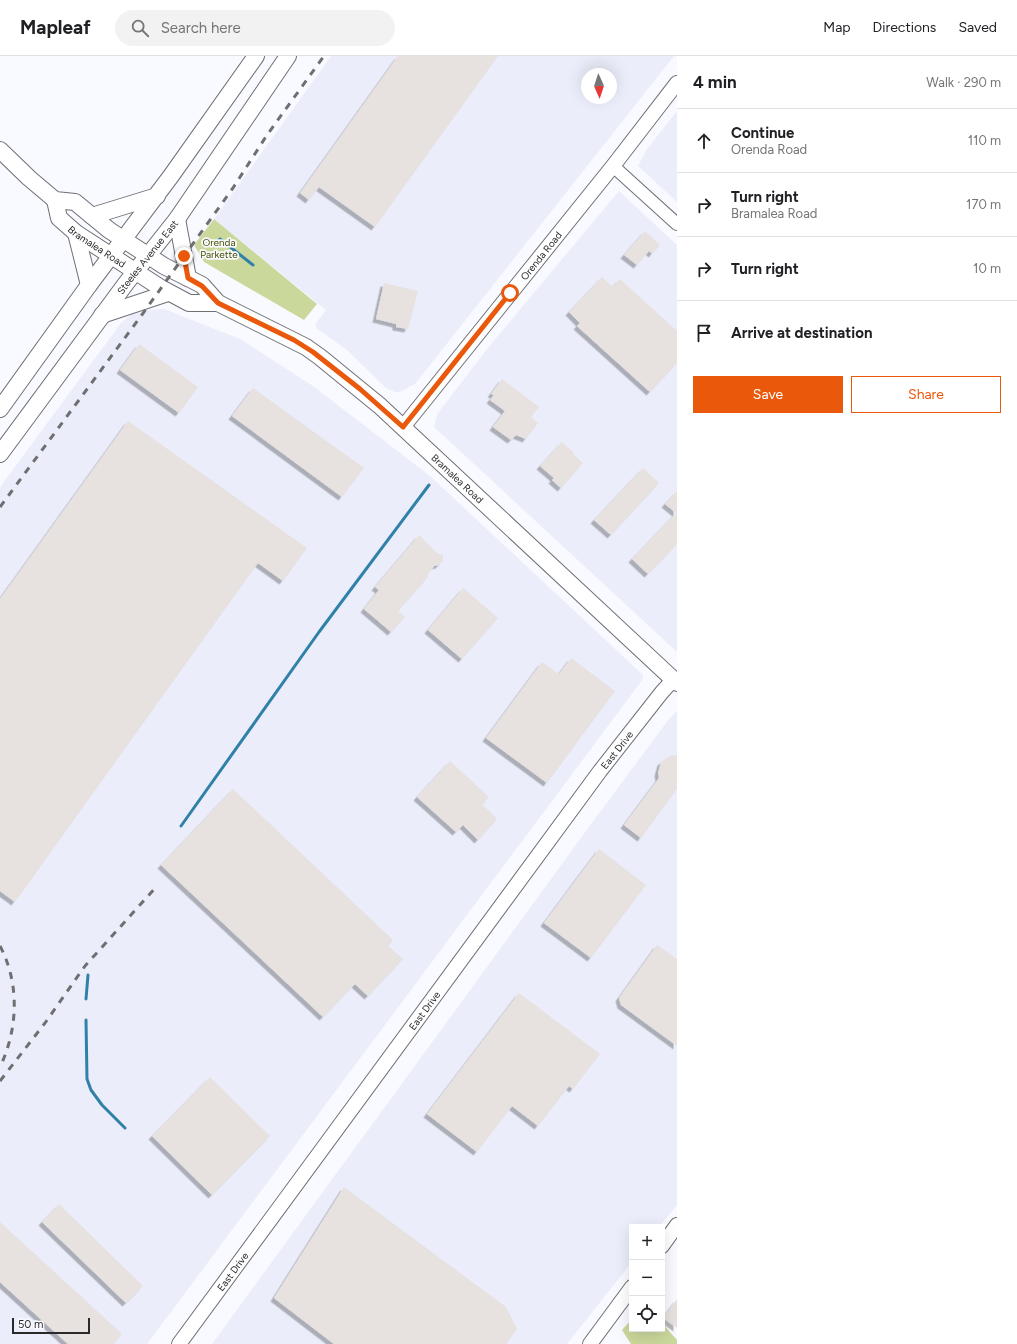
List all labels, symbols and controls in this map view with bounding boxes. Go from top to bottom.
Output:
search box [115,10,395,46]
text: Mapleaf [20,16,91,39]
icon: search [129,17,151,39]
text: Search here [161,19,241,37]
text: Map [823,19,851,36]
text: Directions [873,19,936,36]
text: Saved [958,19,997,36]
north arrow [581,68,617,104]
text: 4 min [693,72,737,92]
text: Walk · 290 m [926,75,1001,90]
text: Continue [731,124,794,142]
icon: ahead [693,130,715,152]
text: 110 m [968,133,1001,148]
text: Orenda Road [731,142,807,157]
text: Turn right [731,188,799,206]
icon: right [693,194,715,216]
text: 170 m [966,197,1001,212]
text: Bramalea Road [731,206,817,221]
street label: Steeles Avenue East [114,217,181,297]
street label: Bramalea Road [65,223,128,271]
street label: Orenda Road [518,229,565,283]
park label: Orenda Parkette [200,236,238,261]
route end [175,247,193,265]
icon: right [693,258,715,280]
text: Turn right [731,260,799,278]
text: 10 m [973,261,1001,276]
route start [501,284,519,302]
icon: arrive [693,322,715,344]
text: Arrive at destination [731,324,872,342]
button: Save [693,376,843,413]
button: Share [851,376,1001,413]
street label: Bramalea Road [428,451,486,506]
street label: East Drive [598,728,636,772]
street label: East Drive [406,988,443,1033]
map controls [629,1224,665,1332]
button: + [629,1224,665,1260]
street label: East Drive [214,1249,252,1294]
button: − [629,1260,665,1296]
button: locate [629,1296,665,1332]
scale bar [12,1316,90,1335]
text: 50 m [18,1318,43,1331]

